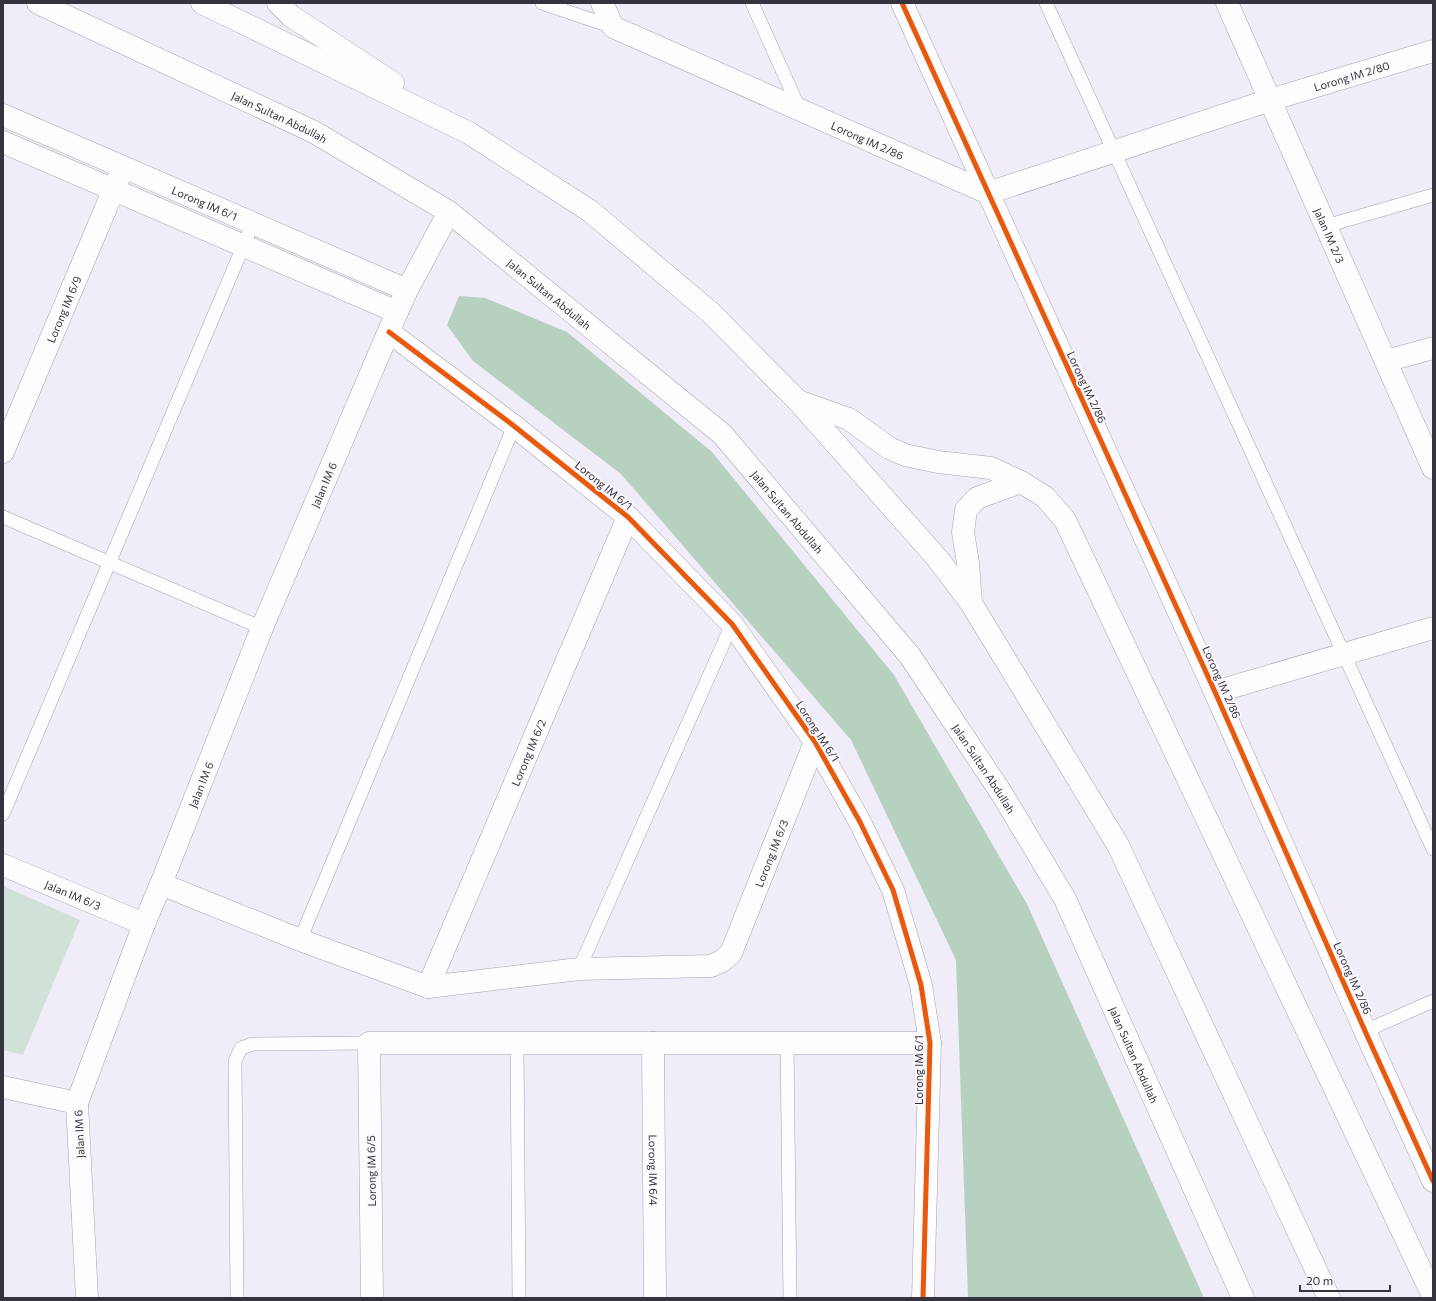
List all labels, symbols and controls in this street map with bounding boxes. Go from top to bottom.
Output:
street label: Lorong IM 2/80 [1312,58,1391,93]
street label: Jalan Sultan Abdullah [229,88,330,145]
street label: Lorong IM 2/86 [830,118,906,162]
street label: Lorong IM 6/1 [170,183,240,222]
street label: Jalan IM 2/3 [1311,206,1348,265]
street label: Jalan Sultan Abdullah [504,256,594,332]
street label: Lorong IM 6/9 [43,273,83,345]
street label: Lorong IM 2/86 [1065,349,1109,425]
street label: Lorong IM 6/1 [573,458,635,512]
street label: Jalan IM 6 [308,460,339,510]
street label: Jalan Sultan Abdullah [748,467,826,556]
street label: Lorong IM 2/86 [1200,644,1244,720]
street label: Lorong IM 6/1 [794,698,842,764]
street label: Lorong IM 6/2 [508,717,548,788]
street label: Jalan Sultan Abdullah [949,721,1018,815]
street label: Jalan IM 6 [185,759,215,810]
street label: Lorong IM 6/3 [752,817,790,889]
street label: Jalan IM 6/3 [43,877,103,912]
street label: Lorong IM 2/86 [1331,940,1375,1016]
street label: Jalan Sultan Abdullah [1106,1004,1162,1105]
street label: Lorong IM 6/1 [912,1035,925,1105]
street label: Jalan IM 6 [71,1109,88,1158]
street label: Lorong IM 6/4 [647,1134,661,1206]
street label: Lorong IM 6/5 [364,1135,378,1207]
scale bar [1300,1267,1390,1293]
text: 20 m [1306,1273,1333,1287]

